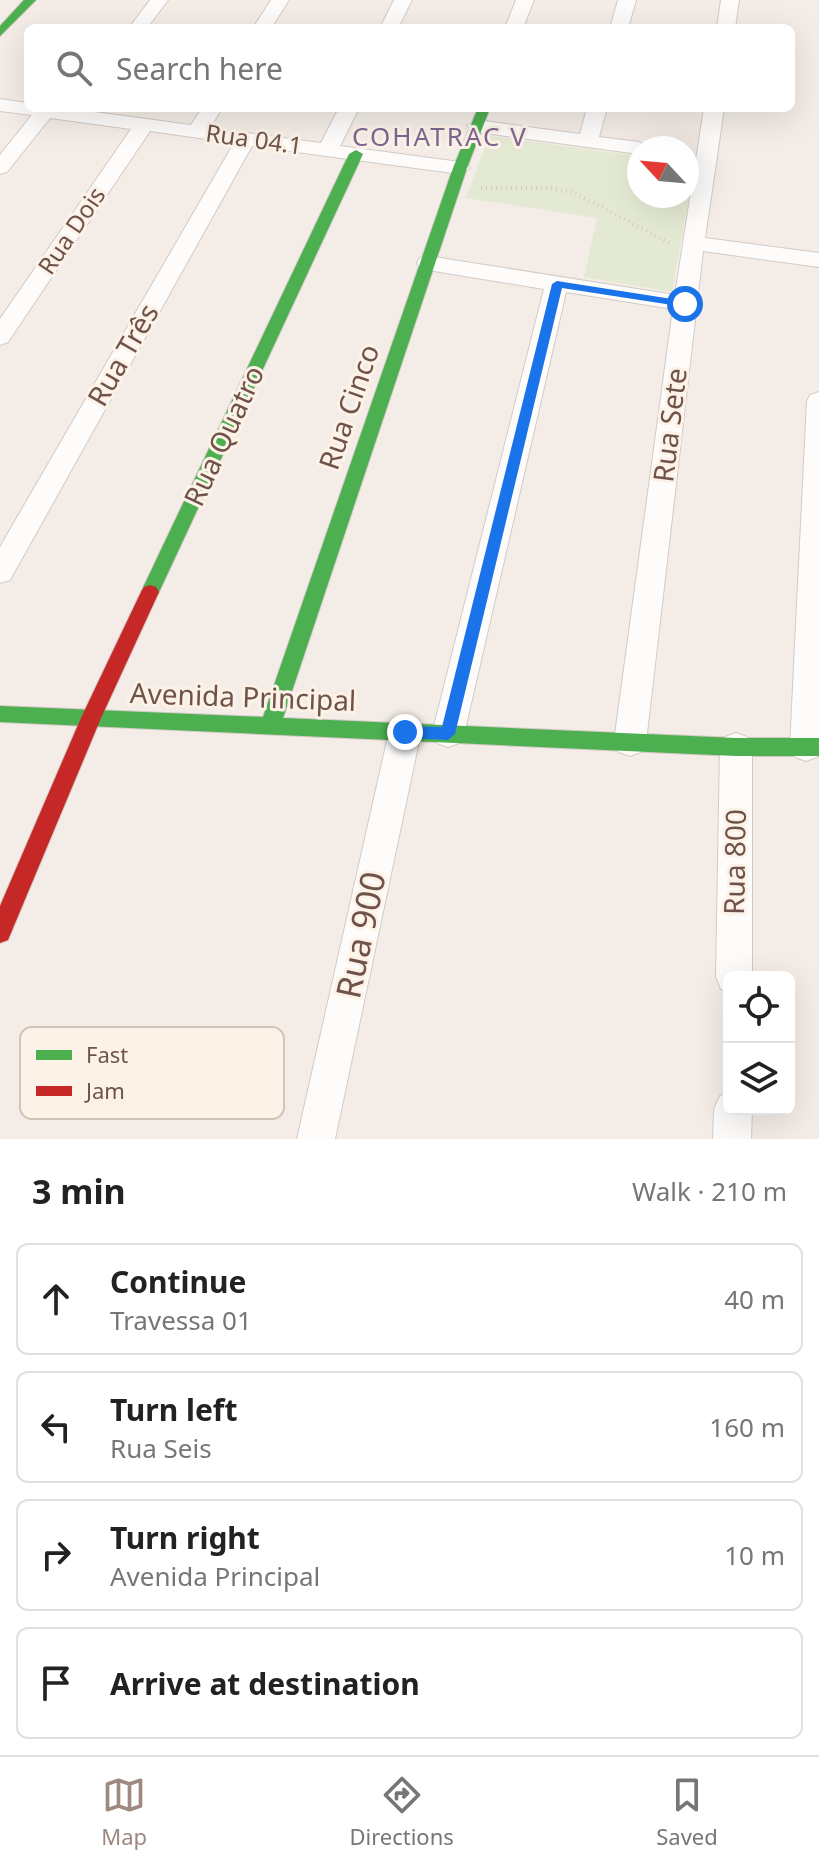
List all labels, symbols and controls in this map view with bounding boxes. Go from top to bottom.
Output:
search box [24,24,795,112]
icon: search [52,46,96,90]
text: Search here [116,48,283,89]
street label: Rua 04.1 [204,115,305,162]
district label: COHATRAC V [352,118,528,154]
north arrow [627,136,699,208]
street label: Rua Dois [29,180,112,281]
route start [667,286,703,322]
street label: Rua Três [78,296,167,413]
street label: Rua Cinco [309,339,387,474]
street label: Rua Quatro [174,359,272,512]
street label: Rua Sete [643,366,695,484]
street label: Avenida Principal [129,673,357,719]
route end [387,714,423,750]
street label: Rua 800 [714,809,754,915]
street label: Rua 900 [324,867,396,1002]
map controls [723,971,795,1115]
button: locate [723,971,795,1043]
legend [20,1027,284,1119]
text: Fast [86,1039,128,1069]
button: layers [723,1043,795,1115]
text: Jam [84,1075,125,1105]
text: 3 min [32,1168,126,1214]
text: Walk · 210 m [632,1173,787,1209]
text: Continue [110,1261,246,1302]
icon: ahead [34,1277,78,1321]
text: 40 m [724,1281,785,1317]
text: Travessa 01 [110,1302,252,1338]
text: Turn left [110,1389,238,1430]
icon: left [34,1405,78,1449]
text: 160 m [709,1409,785,1445]
text: Rua Seis [110,1430,212,1466]
text: Turn right [110,1517,260,1558]
icon: right [34,1533,78,1577]
text: 10 m [724,1537,785,1573]
text: Avenida Principal [110,1558,320,1594]
icon: arrive [34,1661,78,1705]
text: Arrive at destination [110,1663,420,1704]
tab: Map [101,1773,147,1851]
tab: Directions [349,1773,454,1851]
tab: Saved [656,1773,718,1851]

